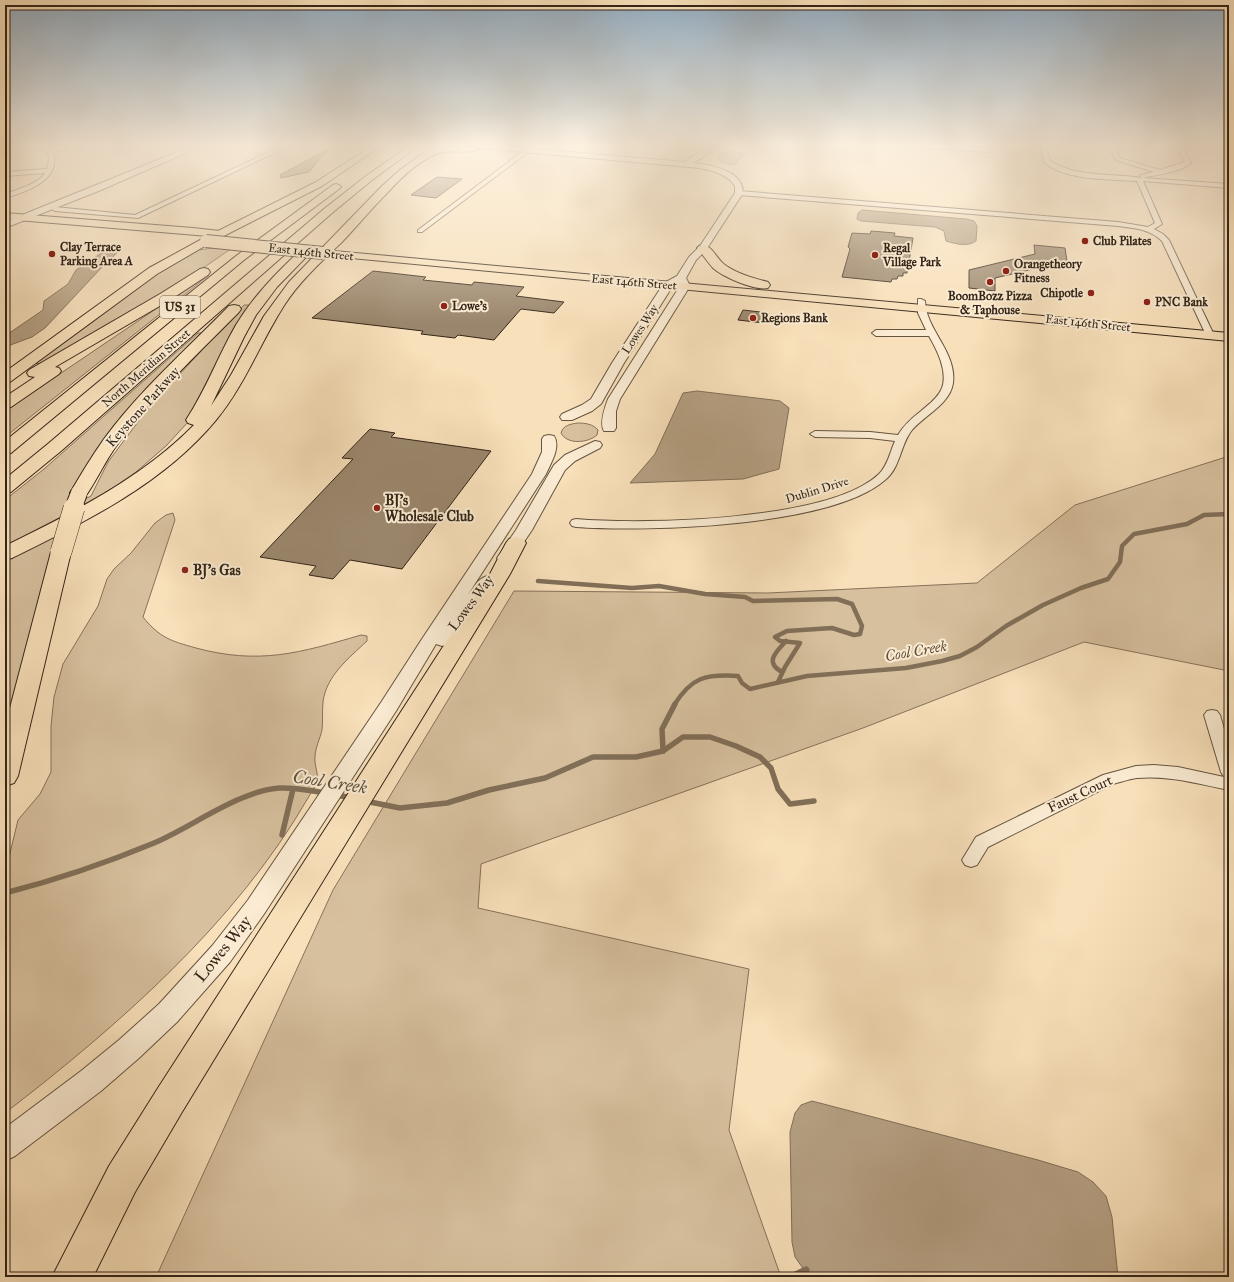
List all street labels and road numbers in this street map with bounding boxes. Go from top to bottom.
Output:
street label: East 146th Street [268,241,355,264]
street label: East 146th Street [591,271,678,293]
road number: US 31 [160,296,200,318]
street label: Lowes Way [619,301,661,356]
street label: East 146th Street [1045,312,1132,335]
street label: North Meridian Street [99,325,194,410]
street label: Keystone Parkway [102,363,184,451]
street label: Dublin Drive [784,474,850,506]
street label: Lowes Way [445,571,498,634]
street label: Faust Court [1045,772,1115,816]
street label: Lowes Way [190,911,257,986]

